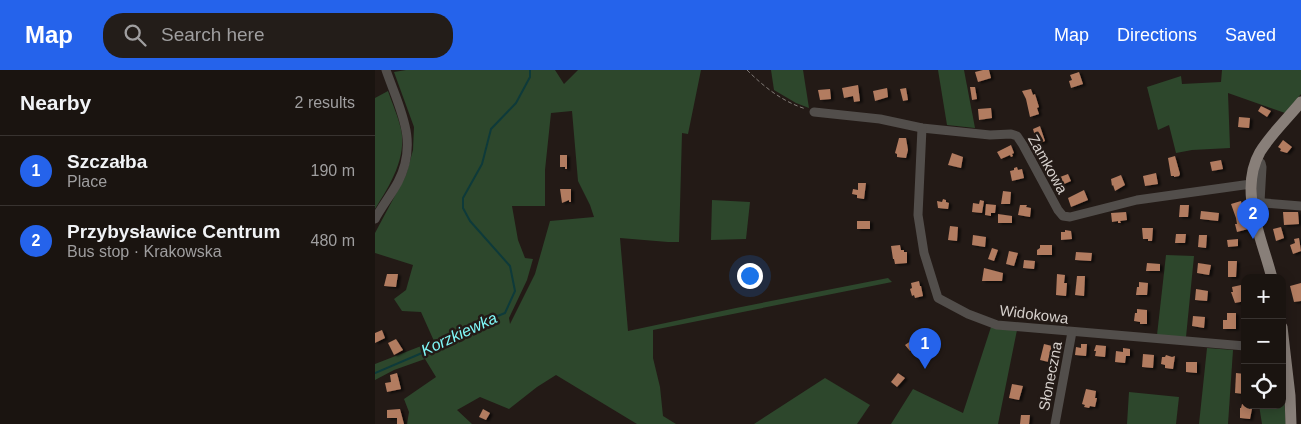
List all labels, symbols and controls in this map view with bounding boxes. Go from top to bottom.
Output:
search box [103,13,453,58]
text: Map [25,21,73,48]
icon: search [121,21,149,49]
text: Search here [161,24,265,45]
text: Map [1054,25,1089,45]
text: Directions [1117,25,1197,45]
text: Saved [1225,25,1276,45]
text: Nearby [20,91,91,114]
text: 2 results [295,94,355,111]
street label: Zamkowa [1025,131,1072,197]
text: Szczałba [67,151,147,172]
text: 1 [32,162,40,179]
text: 190 m [311,162,355,179]
text: Place [67,173,107,190]
pin: 2 [1237,198,1269,239]
text: Przybysławice Centrum [67,221,280,242]
text: 2 [32,232,40,249]
text: 480 m [311,232,355,249]
text: Bus stop · Krakowska [67,243,222,260]
your location [737,263,763,289]
map controls [1241,274,1286,409]
button: + [1241,274,1286,319]
street label: Widokowa [999,301,1070,327]
water label: Korzkiewka [418,309,500,359]
button: − [1241,319,1286,364]
pin: 1 [909,328,941,369]
street label: Słoneczna [1035,339,1065,412]
button: locate [1241,364,1286,409]

